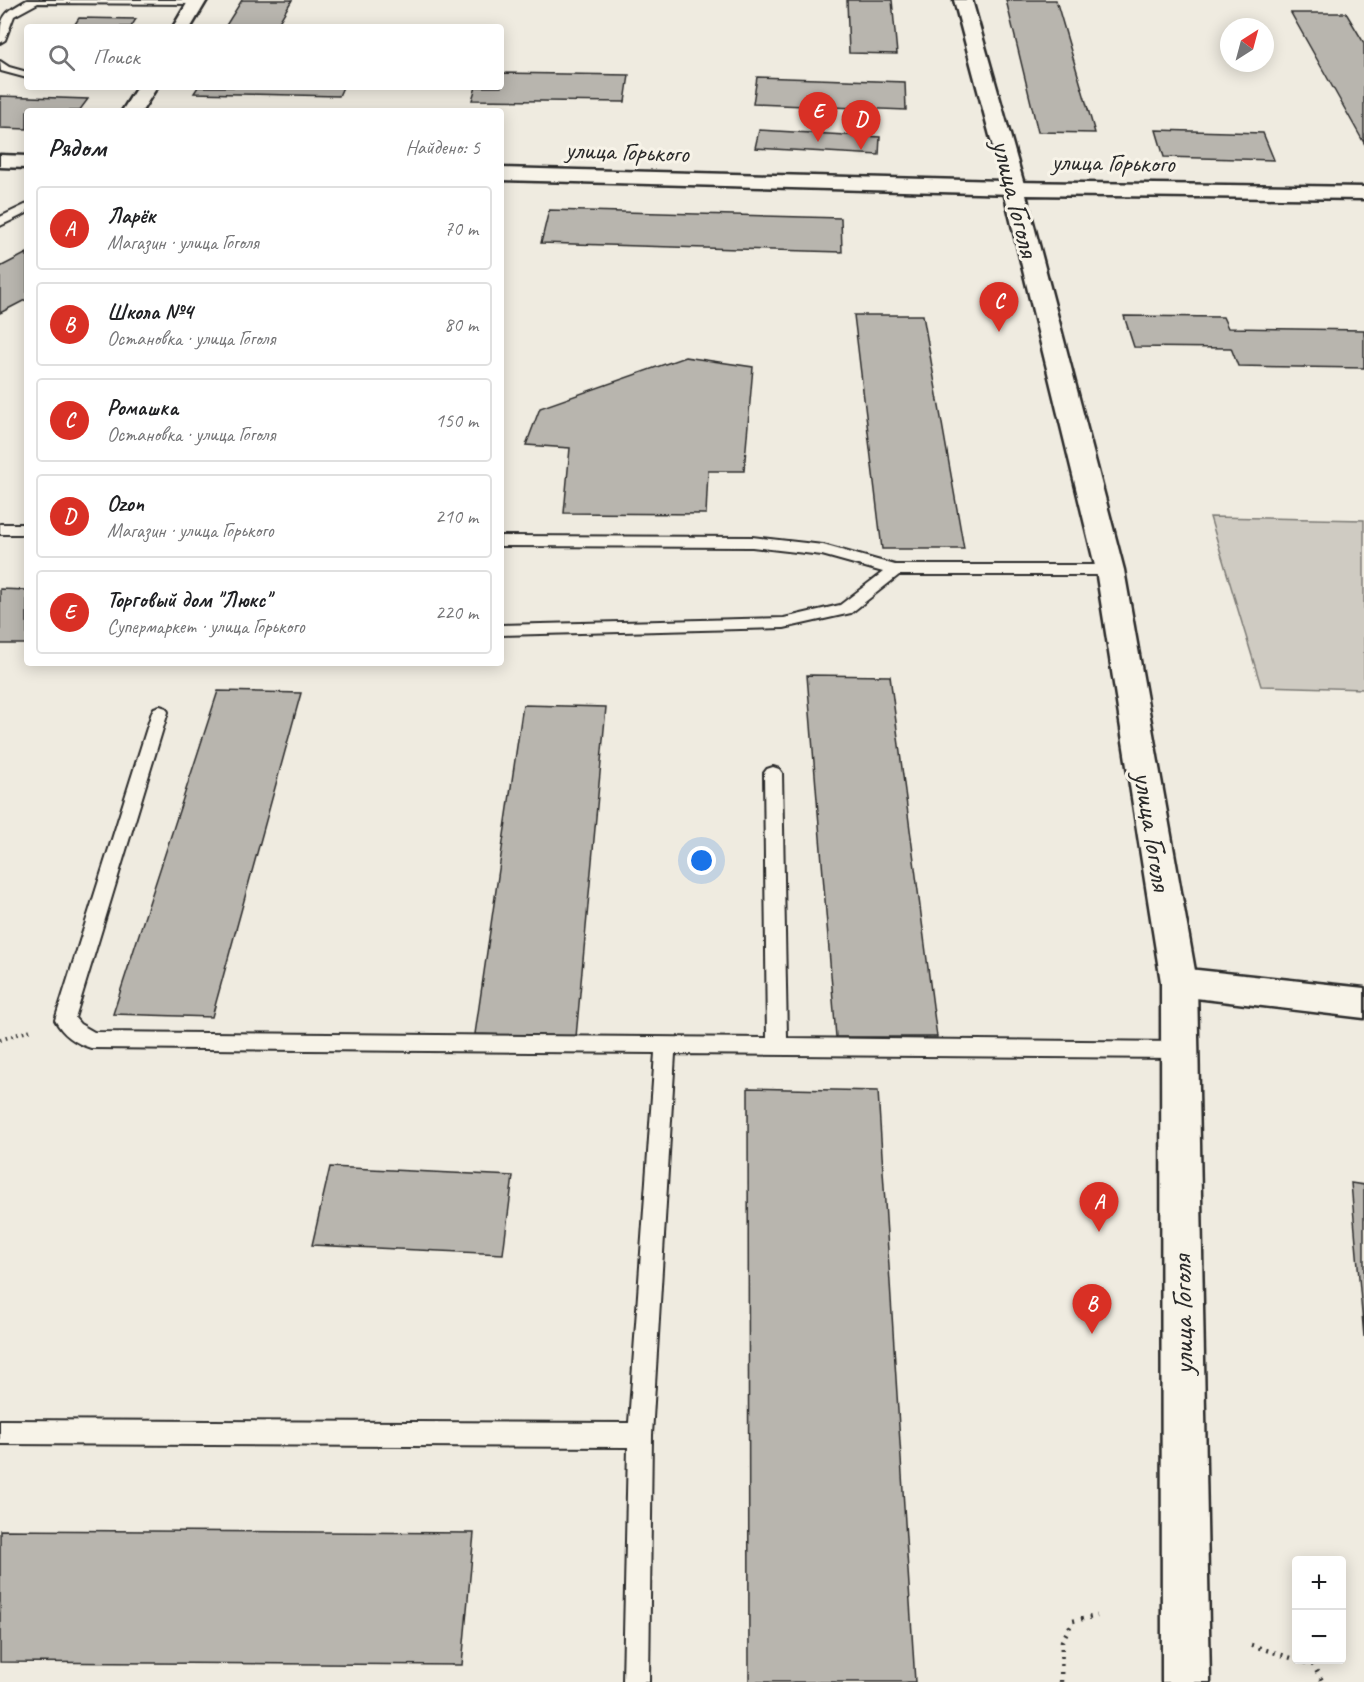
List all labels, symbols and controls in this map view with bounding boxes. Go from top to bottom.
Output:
north arrow [1220,18,1274,72]
search box [24,24,504,90]
icon: search [45,41,78,74]
text: Поиск [93,43,139,71]
pin: E [798,92,838,142]
pin: D [842,100,880,150]
text: Рядом [48,131,106,164]
street label: улица Горького [563,133,691,170]
street label: улица Гоголя [983,133,1050,263]
text: Найдено: 5 [405,135,480,160]
street label: улица Горького [1049,145,1177,180]
text: Ларёк [107,202,155,230]
text: A [64,216,75,241]
text: 70 m [444,216,478,241]
text: Магазин · улица Гоголя [107,230,259,255]
pin: C [980,282,1018,332]
text: Школа №4 [107,298,193,326]
text: B [64,312,75,337]
text: 80 m [444,312,478,337]
text: Остановка · улица Гоголя [107,326,275,351]
text: Ромашка [107,394,178,422]
text: C [65,408,74,433]
text: 150 m [435,408,478,433]
text: Остановка · улица Гоголя [107,422,275,447]
text: Ozon [107,490,144,518]
text: D [64,504,75,529]
text: 210 m [435,504,478,529]
text: Магазин · улица Горького [107,518,274,543]
text: Торговый дом "Люкс" [107,586,270,614]
text: E [64,600,75,625]
text: 220 m [435,600,478,625]
text: Супермаркет · улица Горького [107,614,305,639]
street label: улица Гоголя [1125,767,1182,896]
your location [687,846,716,875]
pin: A [1080,1182,1118,1232]
street label: улица Гоголя [1162,1252,1202,1377]
pin: B [1072,1284,1112,1334]
map controls [1292,1556,1346,1664]
button: + [1292,1556,1346,1610]
button: − [1292,1610,1346,1664]

